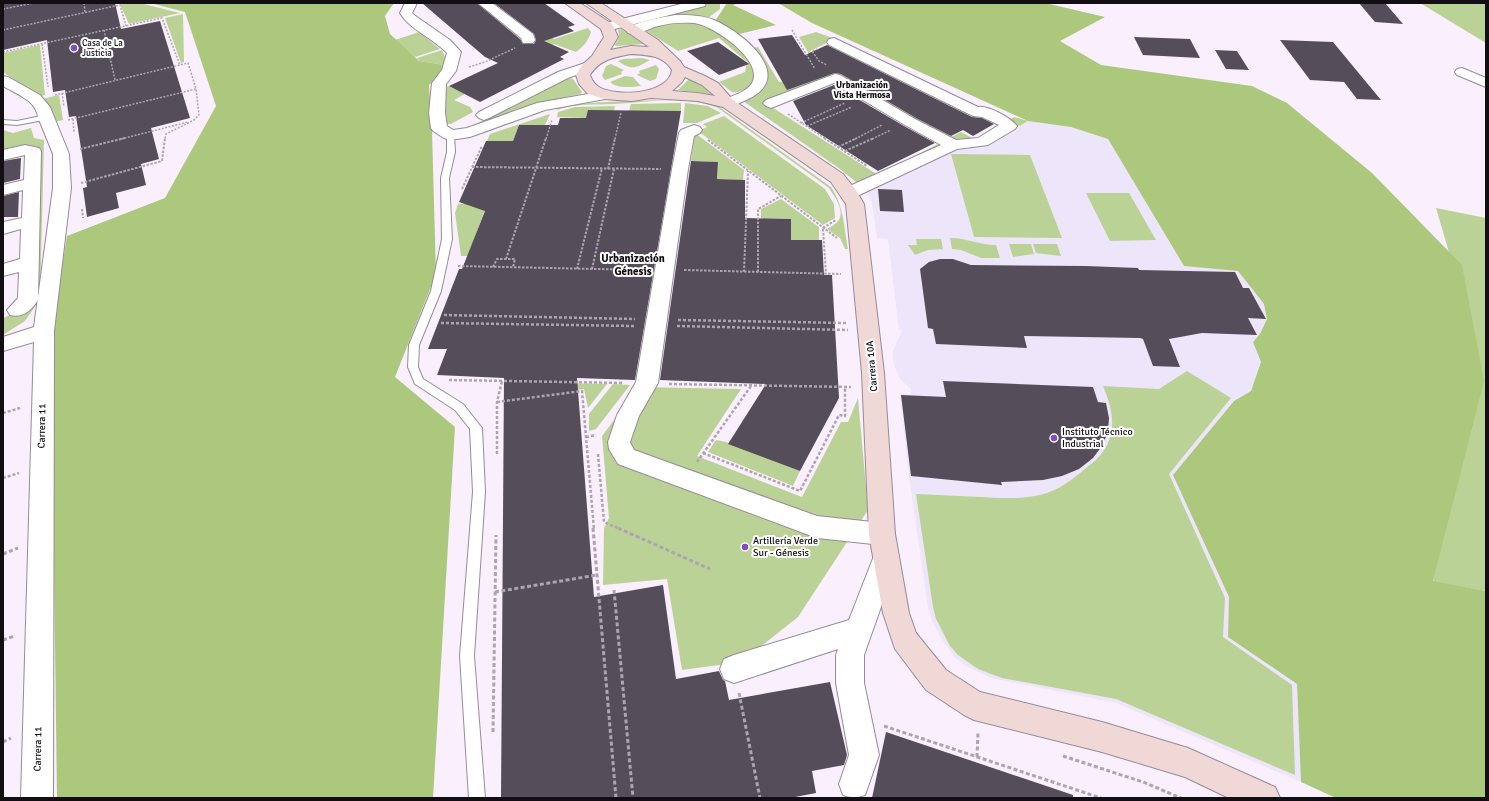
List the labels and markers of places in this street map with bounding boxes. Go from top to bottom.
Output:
place label: Casa de La Justicia [82,38,123,59]
marker: Casa de La Justicia [69,43,79,53]
place label: Instituto Técnico Industrial [1062,426,1133,450]
marker: Instituto Técnico Industrial [1049,433,1059,443]
place label: Artillería Verde Sur - Génesis [753,535,818,559]
marker: Artillería Verde Sur - Génesis [740,542,750,552]

